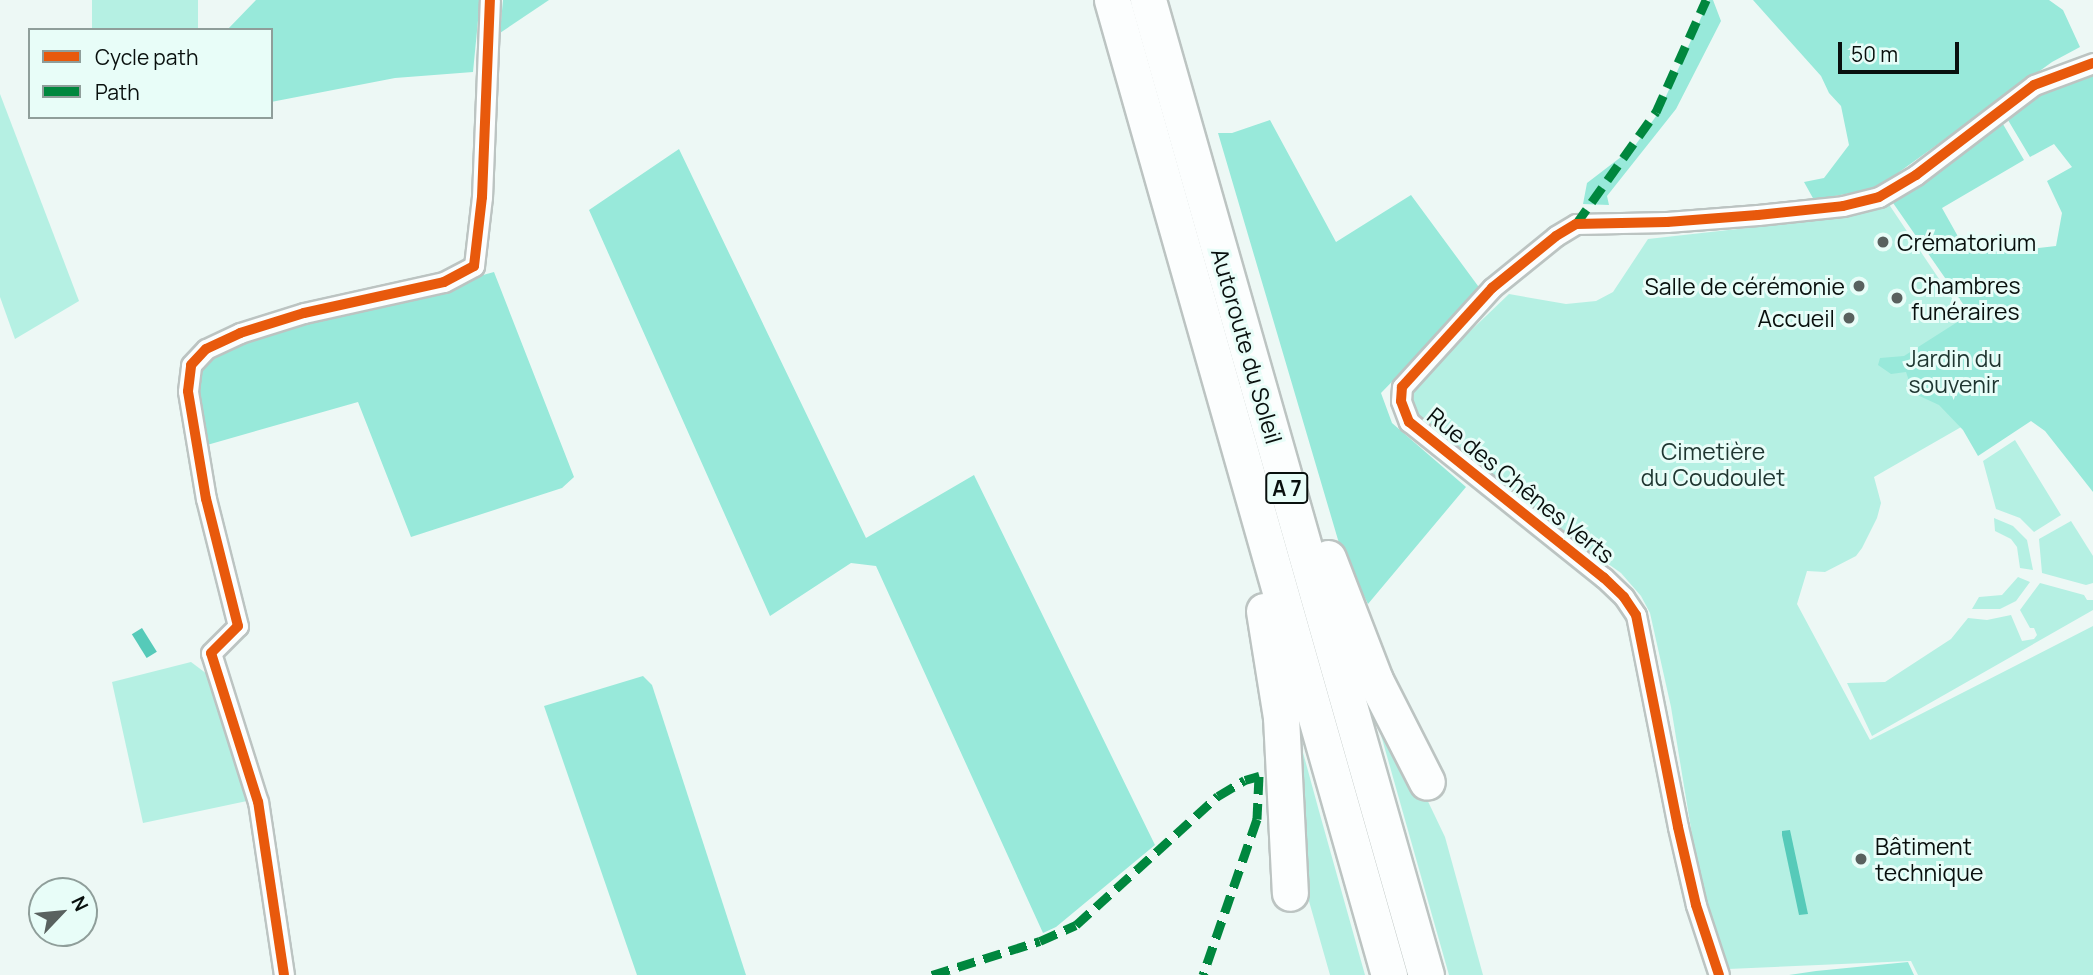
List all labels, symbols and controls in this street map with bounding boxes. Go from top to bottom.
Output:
legend [28,28,273,119]
scale bar [1841,28,1962,72]
text: 50 m [1851,40,1898,68]
text: Cycle path [95,43,198,71]
text: Path [95,78,140,106]
place label: Crématorium [1897,228,2036,256]
marker: Crématorium [1875,234,1891,250]
street label: Autoroute du Soleil [1206,245,1288,447]
place label: Chambres funéraires [1911,271,2021,325]
place label: Salle de cérémonie [1645,272,1845,300]
marker: Salle de cérémonie [1851,278,1867,294]
marker: Chambres funéraires [1889,290,1905,306]
place label: Accueil [1757,304,1835,332]
marker: Accueil [1841,310,1857,326]
park label: Jardin du souvenir [1906,344,2002,398]
street label: Rue des Chênes Verts [1422,401,1620,569]
park label: Cimetière du Coudoulet [1641,437,1785,491]
road number: A 7 [1264,470,1310,505]
place label: Bâtiment technique [1875,832,1983,886]
marker: Bâtiment technique [1853,851,1869,867]
north arrow [28,877,98,947]
text: N [65,892,95,916]

